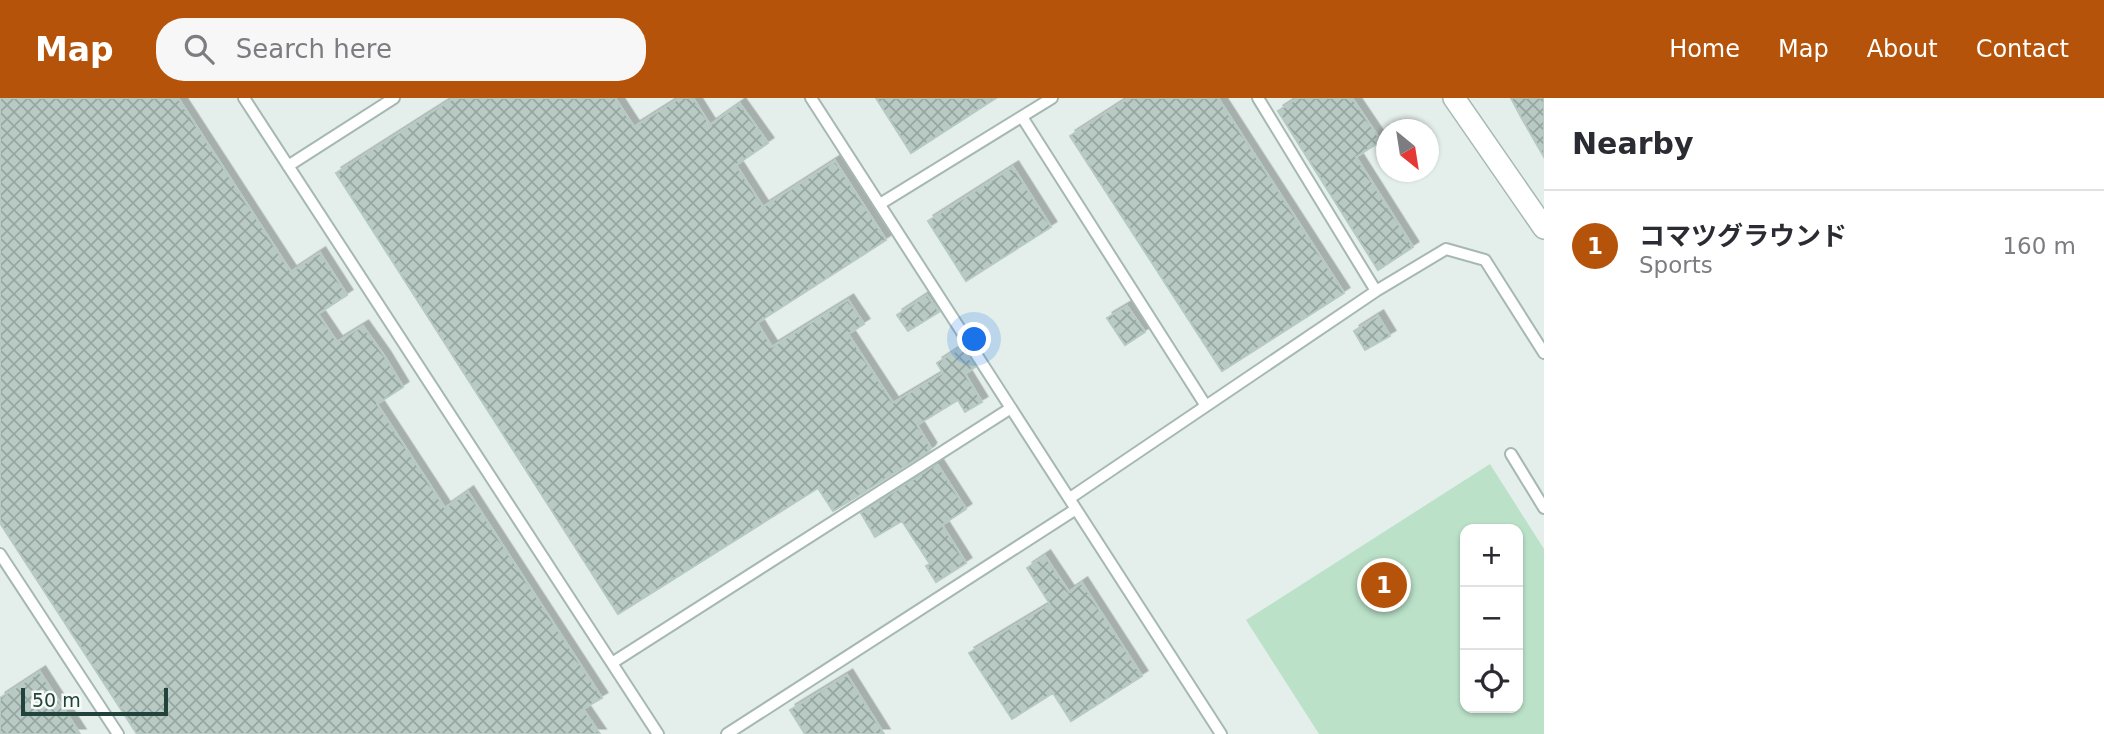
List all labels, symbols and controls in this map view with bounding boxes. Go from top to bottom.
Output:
search box [156,18,646,81]
text: Map [35,30,114,69]
icon: search [180,30,218,68]
text: Search here [236,34,392,64]
text: Home [1669,35,1740,63]
text: Map [1778,35,1829,63]
text: About [1867,35,1938,63]
text: Contact [1976,35,2069,63]
north arrow [1376,119,1439,182]
text: Nearby [1572,126,1694,161]
text: コマツグラウンド [1639,221,1847,251]
text: 1 [1587,233,1603,259]
text: 160 m [2002,233,2076,259]
text: Sports [1639,252,1713,278]
your location [957,322,991,356]
map controls [1460,524,1523,713]
button: + [1460,524,1523,587]
pin: 1 [1361,559,1407,611]
button: − [1460,587,1523,650]
button: locate [1460,650,1523,713]
scale bar [21,685,168,717]
text: 50 m [32,689,81,711]

